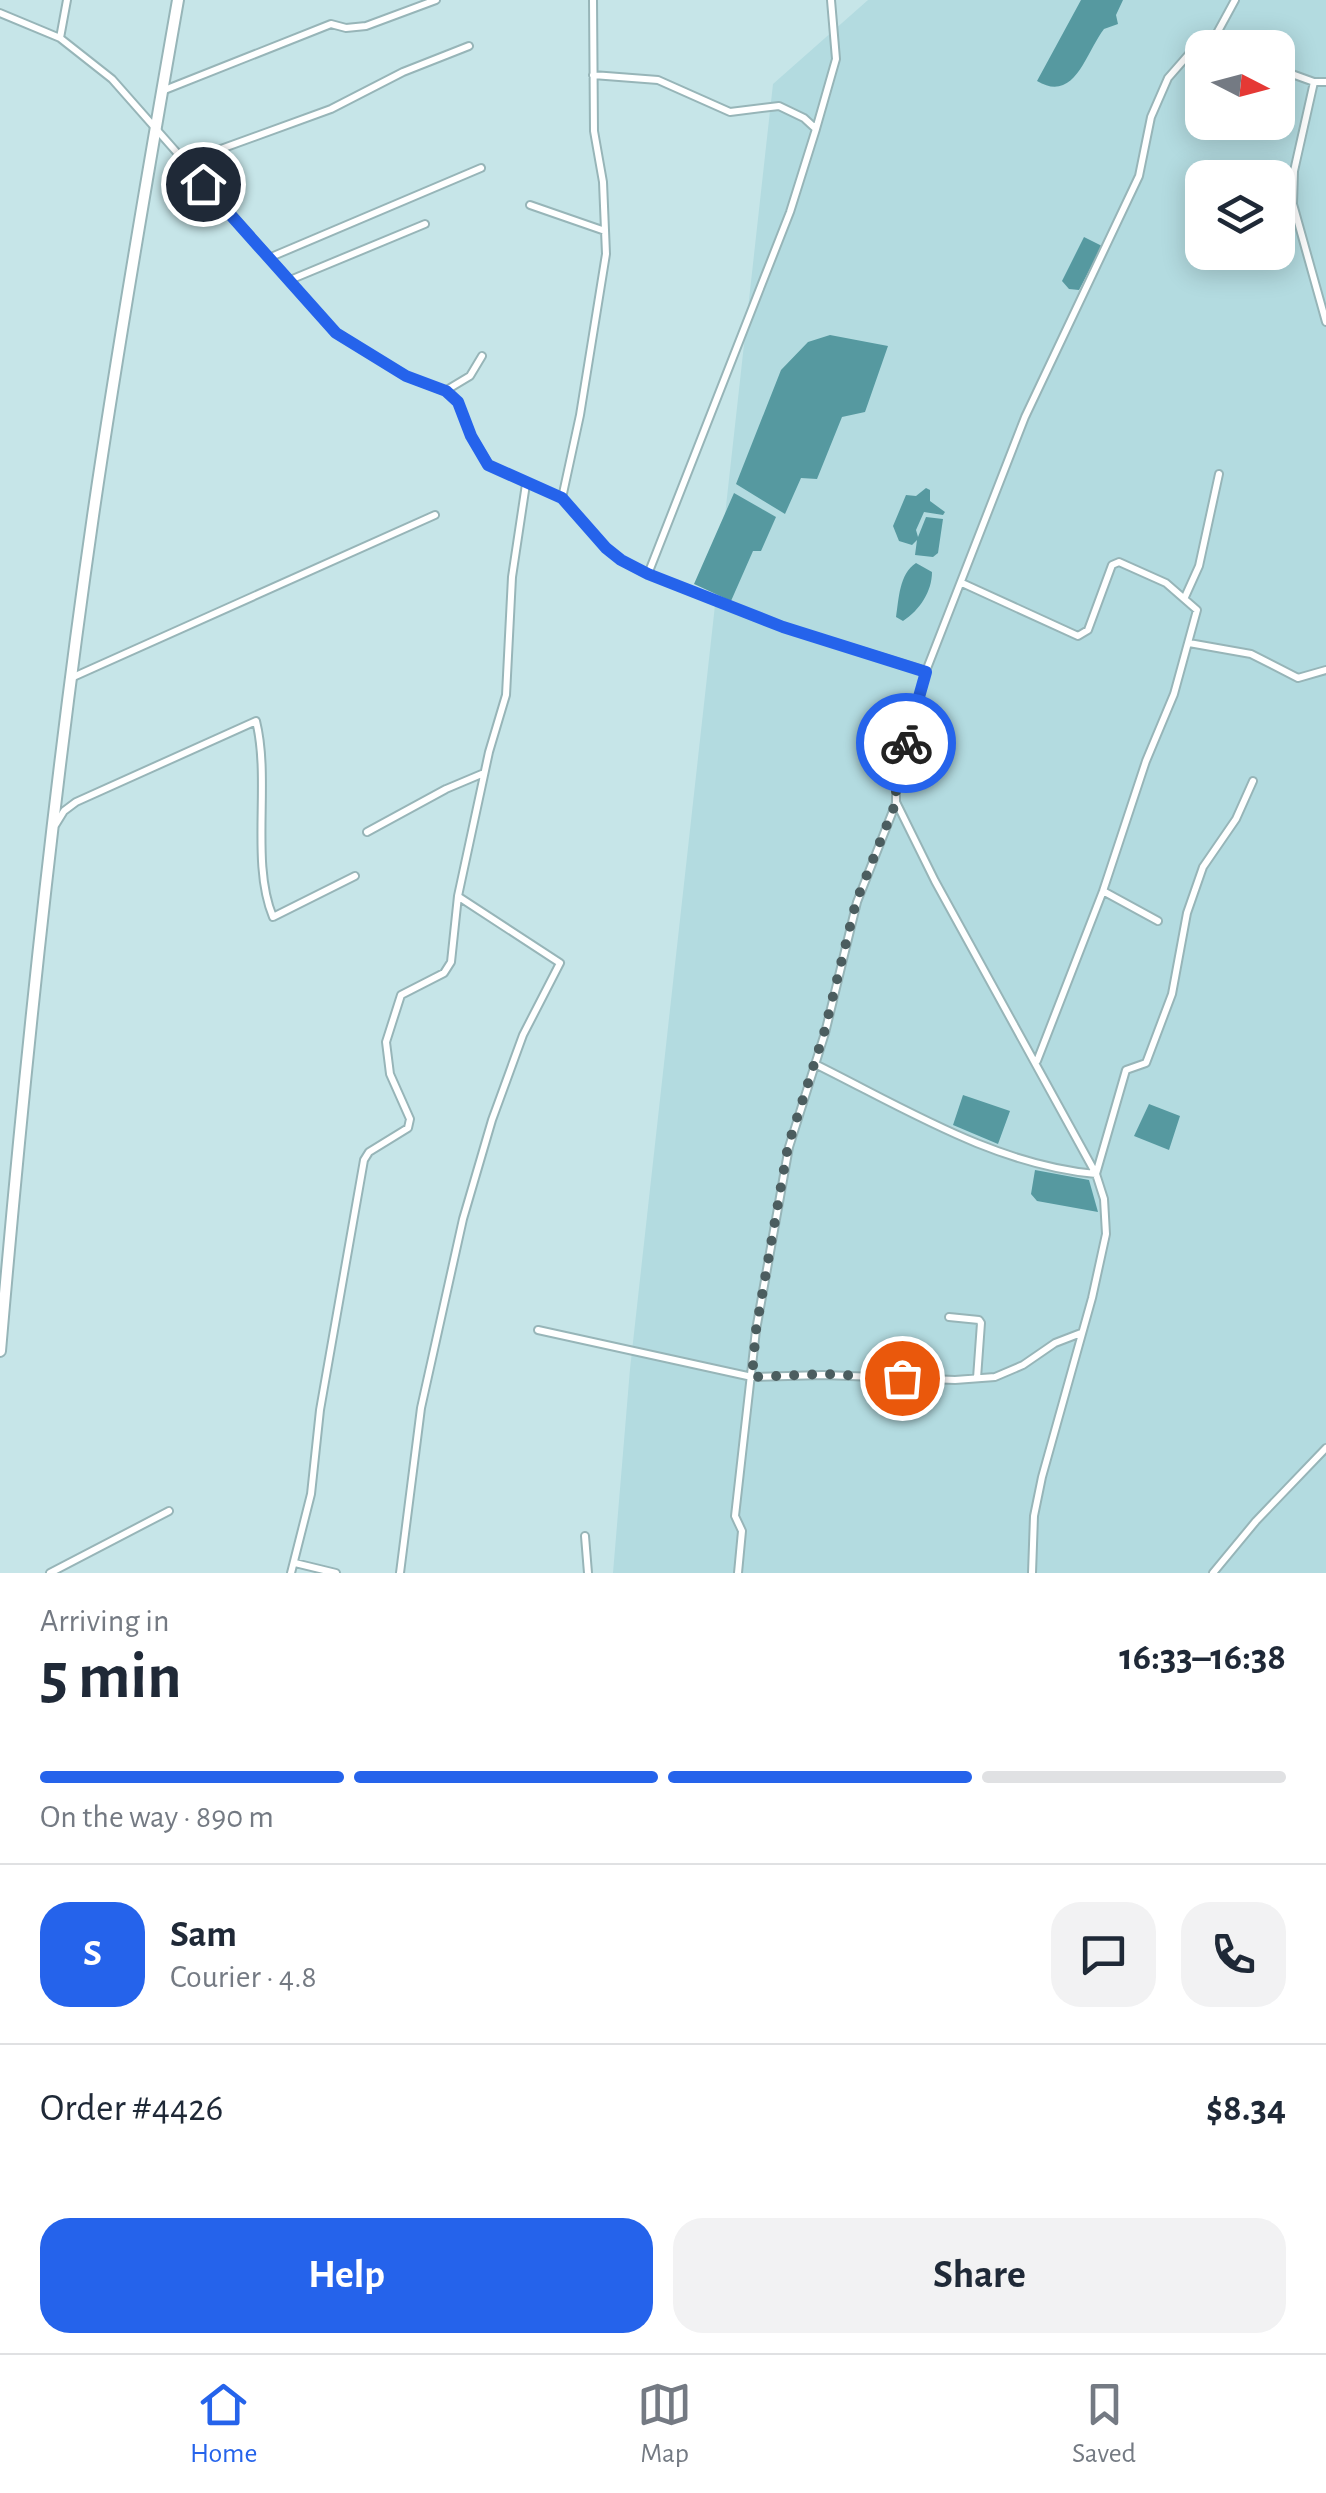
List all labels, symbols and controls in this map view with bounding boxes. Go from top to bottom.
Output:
north arrow [1185,30,1295,140]
map controls [1185,30,1295,270]
pin [161,142,246,227]
icon: home [176,157,231,212]
button: layers [1185,160,1295,270]
courier [856,693,956,793]
icon: bike [879,716,934,771]
pin [860,1336,945,1421]
icon: bag [875,1351,930,1406]
text: Arriving in [40,1605,169,1637]
text: 16:33–16:38 [1119,1639,1286,1677]
text: 5 min [40,1645,182,1710]
text: On the way · 890 m [40,1801,274,1833]
button: chat [1051,1902,1156,2007]
button: phone [1181,1902,1286,2007]
text: Sam [170,1916,237,1954]
text: S [83,1935,102,1973]
text: Courier · 4.8 [170,1961,317,1993]
text: Order #4426 [40,2090,223,2128]
text: $8.34 [1206,2090,1286,2128]
button: Help [40,2218,653,2333]
button: Share [673,2218,1286,2333]
tab: Home [190,2377,257,2471]
tab: Map [637,2377,692,2471]
tab: Saved [1072,2377,1136,2471]

